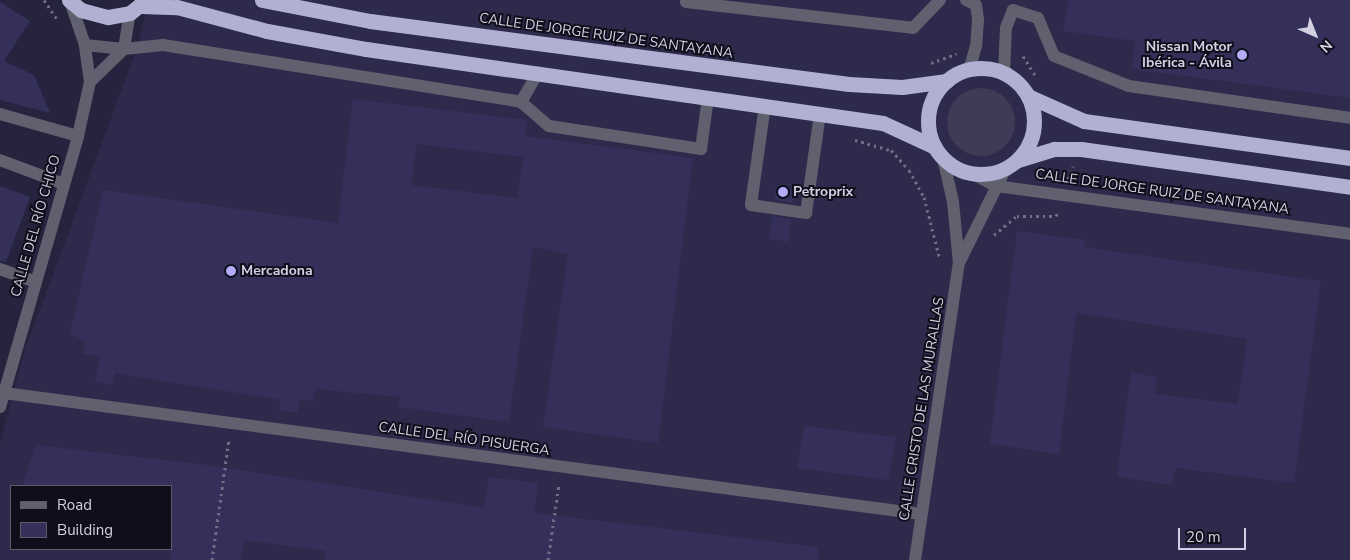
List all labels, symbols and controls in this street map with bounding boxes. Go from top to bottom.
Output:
street label: CALLE DE JORGE RUIZ DE SANTAYANA [478,10,734,62]
north arrow [1290,10,1340,60]
text: N [1315,36,1336,57]
place label: Nissan Motor Ibérica - Ávila [1142,39,1232,72]
marker: Nissan Motor Ibérica - Ávila [1236,49,1248,61]
street label: CALLE DEL RÍO CHICO [8,153,64,299]
street label: CALLE DE JORGE RUIZ DE SANTAYANA [1034,166,1290,218]
place label: Petroprix [793,184,853,200]
marker: Petroprix [777,186,789,198]
place label: Mercadona [241,263,313,279]
marker: Mercadona [225,265,237,277]
street label: CALLE CRISTO DE LAS MURALLAS [896,296,948,522]
street label: CALLE DEL RÍO PISUERGA [377,419,551,459]
legend [10,485,172,550]
text: Road [57,495,92,515]
scale bar [1180,518,1248,550]
text: Building [57,520,113,540]
text: 20 m [1186,527,1221,547]

